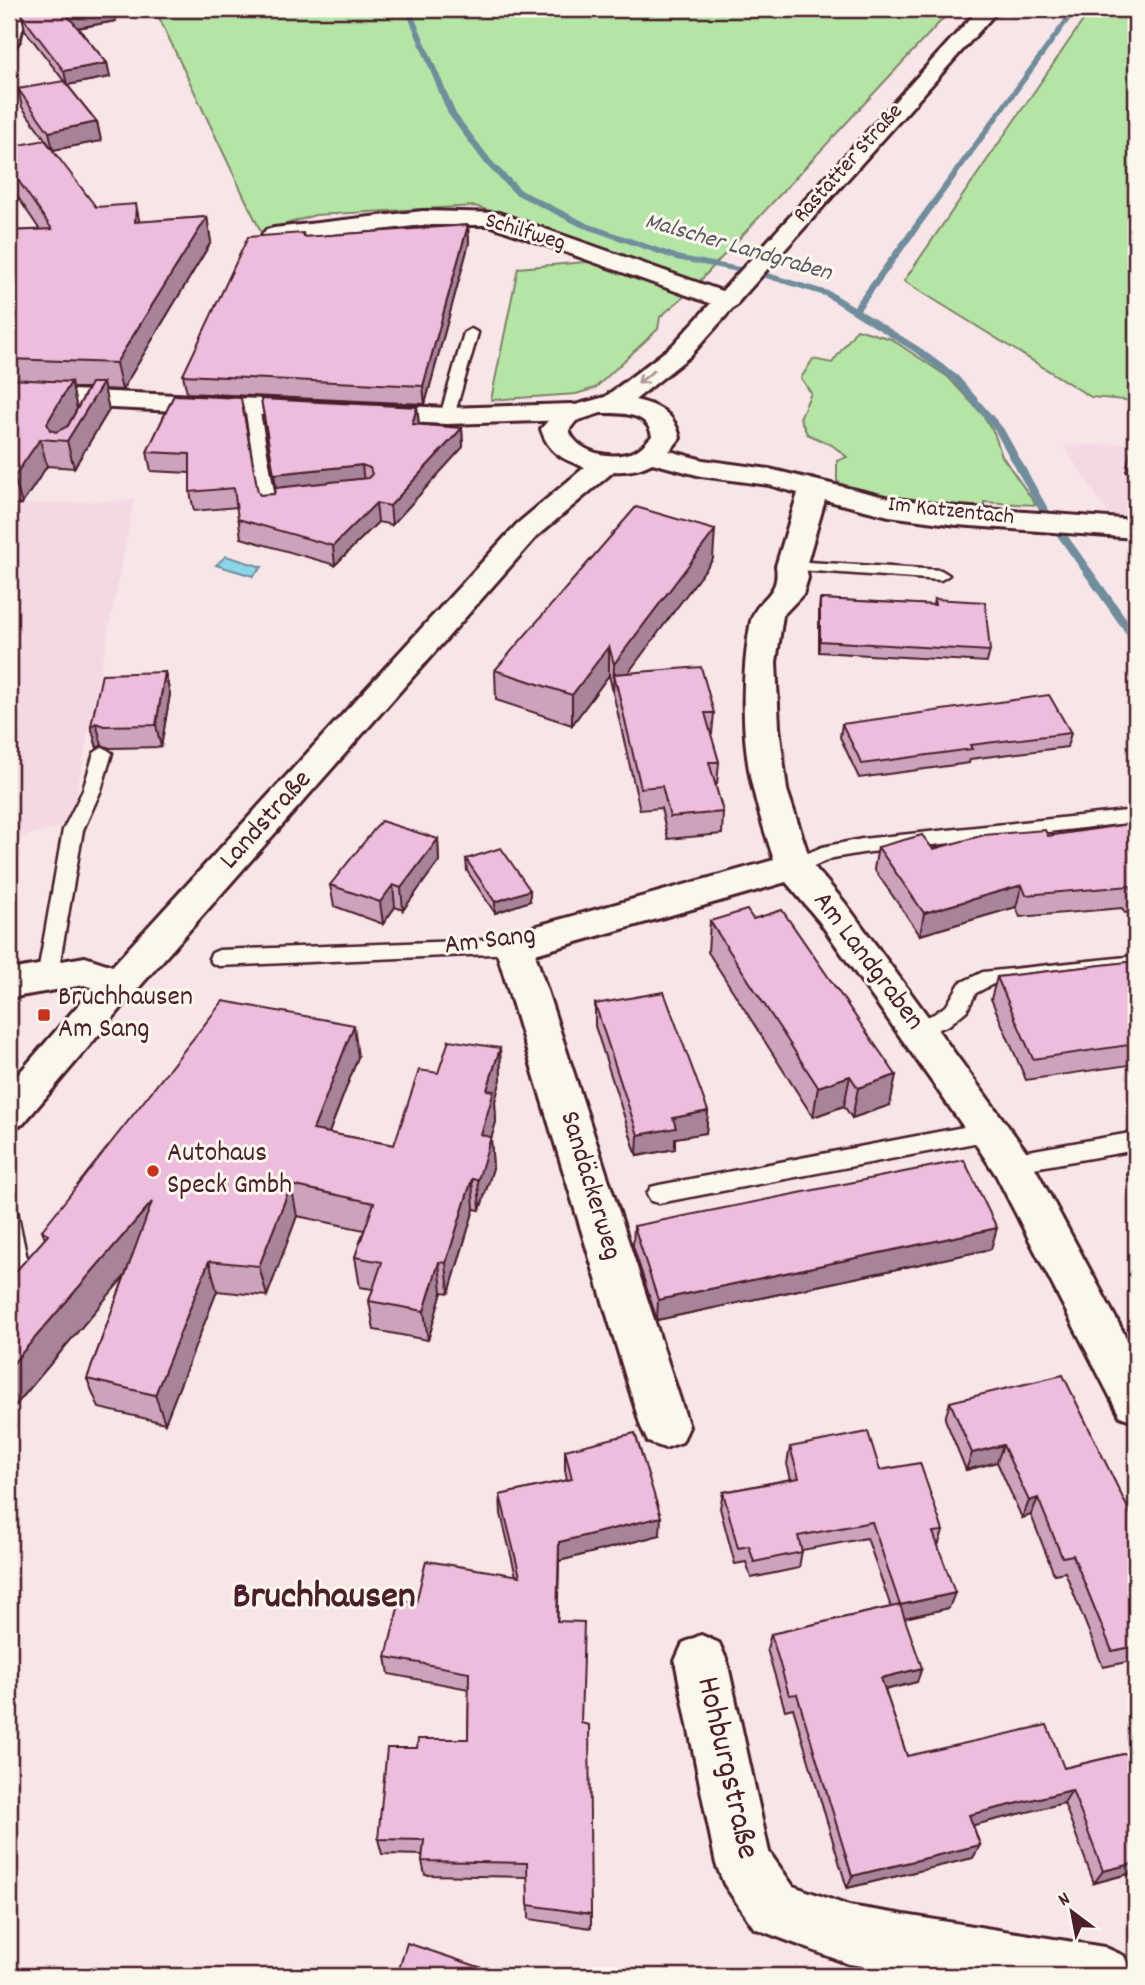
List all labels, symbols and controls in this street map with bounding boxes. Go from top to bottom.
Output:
street label: Rastatter Straße [786,97,912,231]
street label: Schilfweg [481,205,569,261]
water label: Malscher Landgraben [641,205,836,291]
one-way arrow [638,369,656,385]
street label: Im Katzentach [886,489,1016,535]
street label: Landstraße [211,762,323,880]
street label: Am Landgraben [801,884,933,1040]
street label: Am Sang [442,917,538,967]
place label: Bruchhausen Am Sang [58,979,193,1051]
marker: Bruchhausen Am Sang [36,1007,52,1023]
street label: Sandäckerweg [547,1107,631,1265]
place label: Autohaus Speck Gmbh [167,1135,292,1207]
marker: Autohaus Speck Gmbh [145,1163,161,1179]
district label: Bruchhausen [232,1571,416,1626]
street label: Hohburgstraße [682,1672,770,1864]
north arrow [1036,1876,1106,1946]
text: N [1054,1887,1076,1914]

